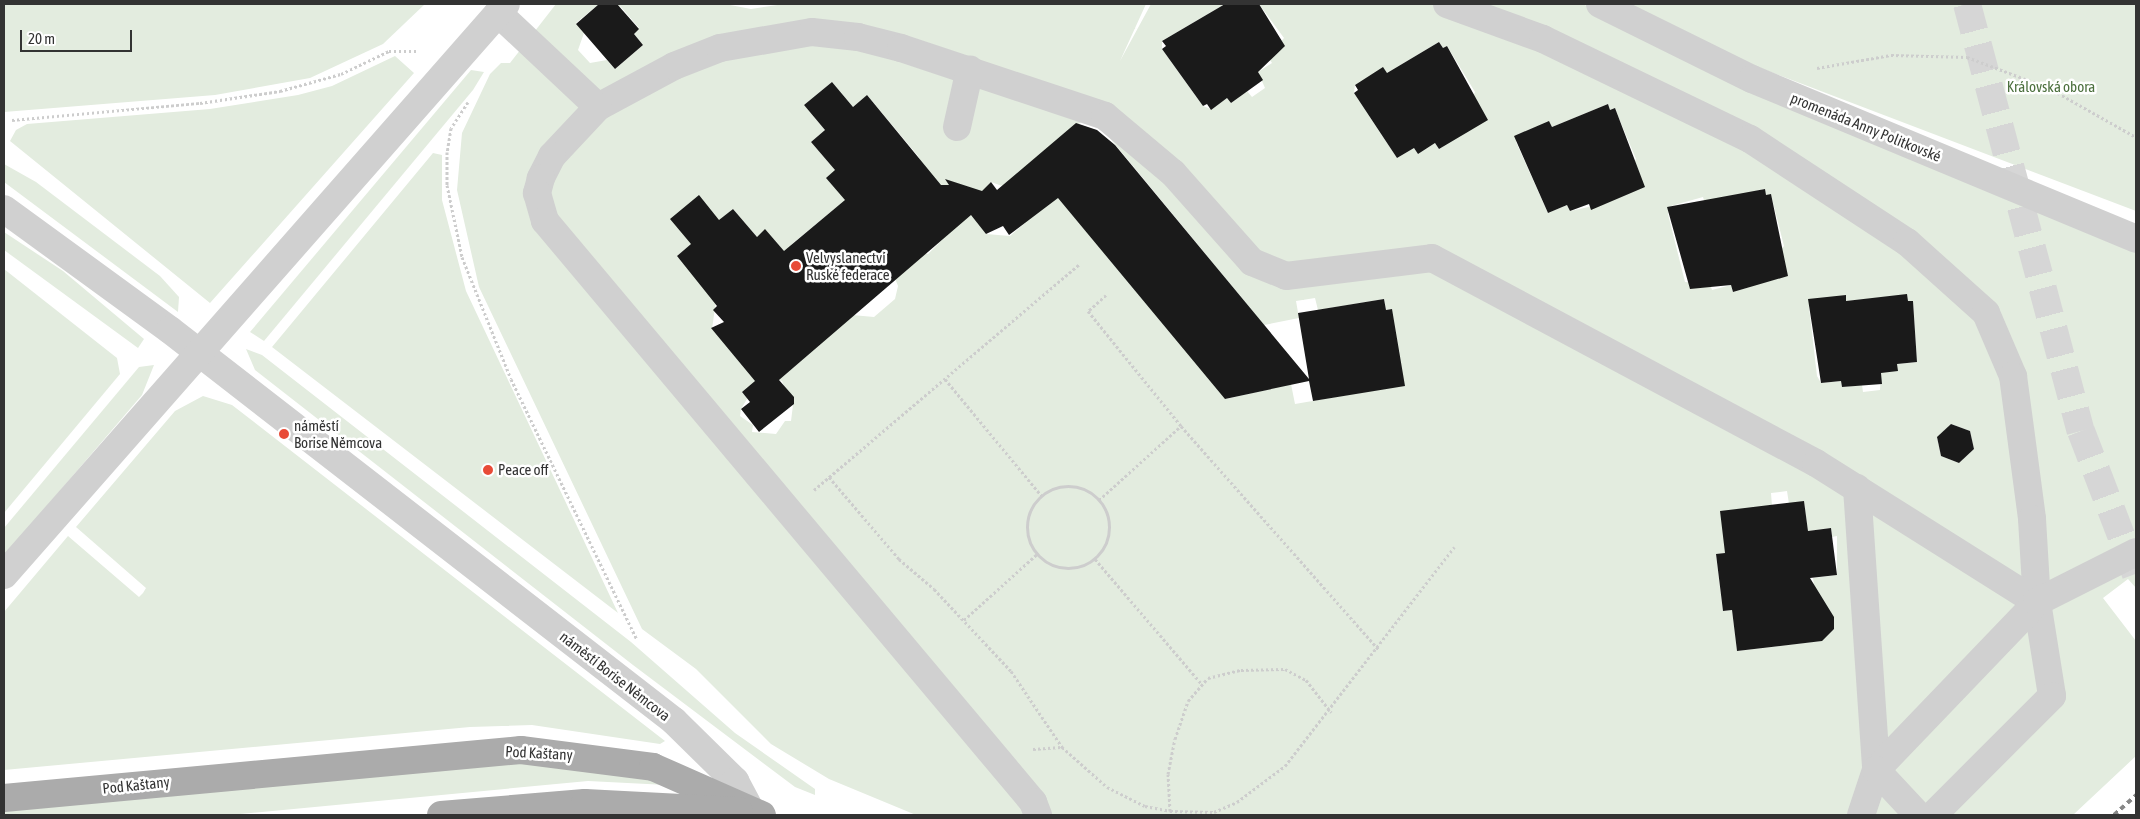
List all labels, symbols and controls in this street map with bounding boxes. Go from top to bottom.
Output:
scale bar [22,20,135,52]
text: 20 m [28,30,55,47]
park label: Královská obora [2007,78,2095,96]
street label: promenáda Anny Politkovské [1788,89,1944,165]
place label: Velvyslanectví Ruské federace [806,248,889,283]
marker: Velvyslanectví Ruské federace [790,260,802,272]
place label: náměstí Borise Němcova [294,416,382,451]
marker: náměstí Borise Němcova [278,428,290,440]
place label: Peace off [498,461,549,479]
marker: Peace off [482,464,494,476]
street label: náměstí Borise Němcova [556,627,674,725]
street label: Pod Kaštany [505,742,573,764]
street label: Pod Kaštany [102,773,170,797]

